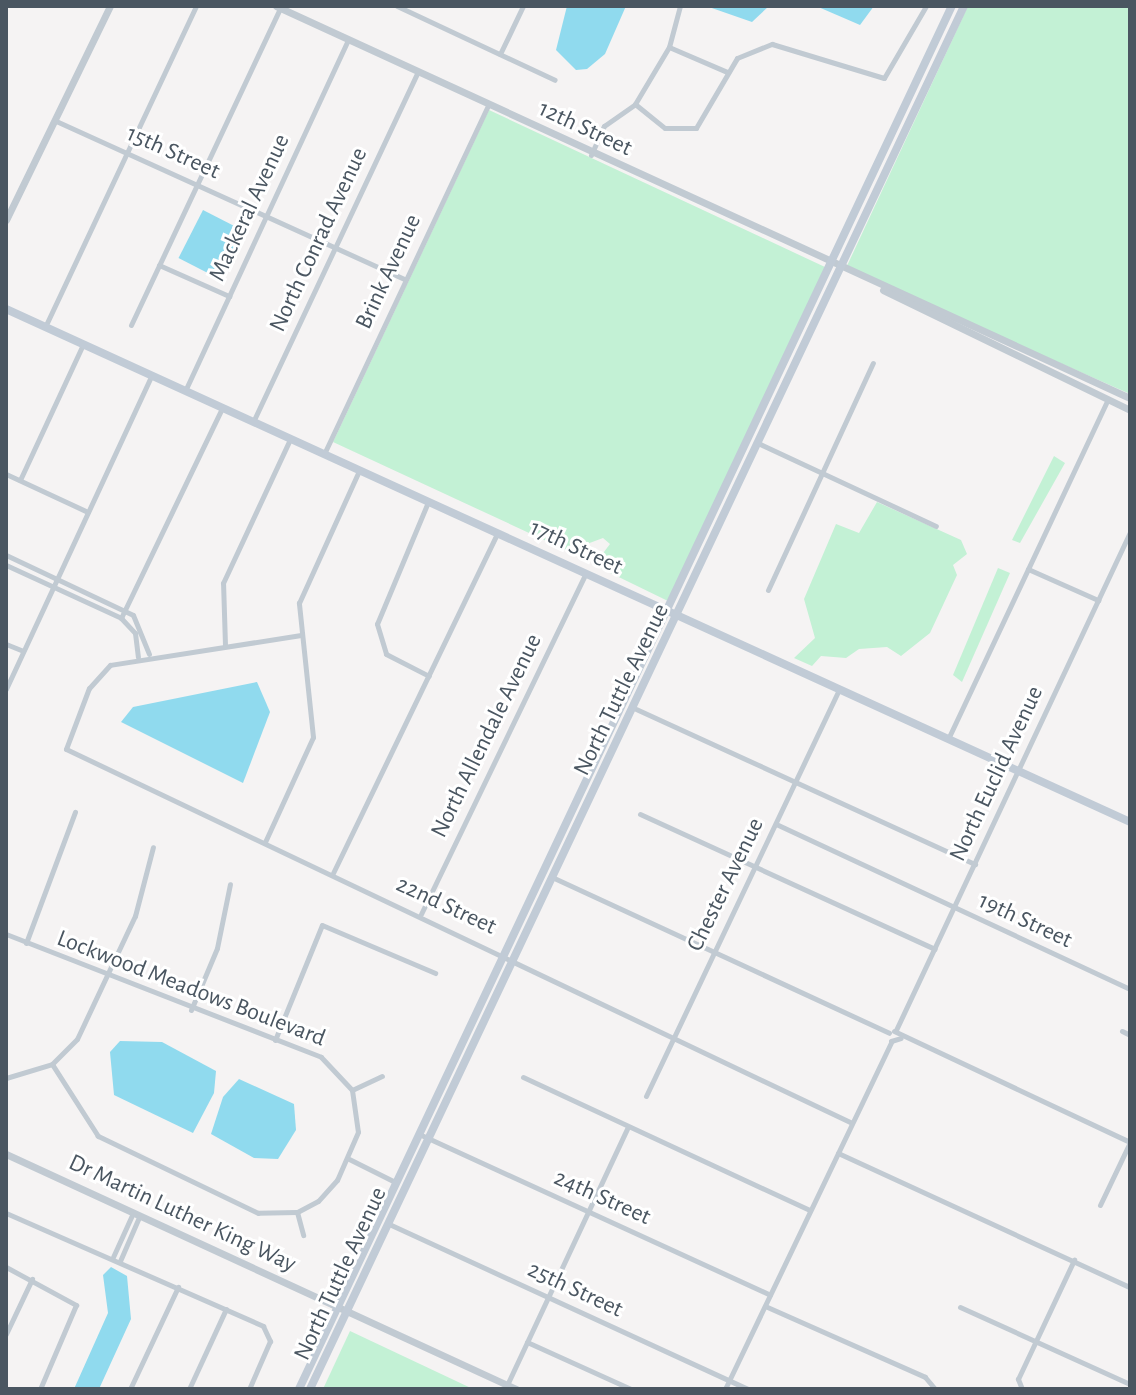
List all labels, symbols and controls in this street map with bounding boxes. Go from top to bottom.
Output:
street label: 12th Street [534,95,636,163]
street label: 15th Street [122,120,224,186]
street label: Mackeral Avenue [203,130,297,286]
street label: North Conrad Avenue [264,143,374,337]
street label: Brink Avenue [350,210,428,334]
street label: 17th Street [525,514,627,582]
street label: North Tuttle Avenue [568,599,676,781]
street label: North Allendale Avenue [425,630,549,842]
street label: North Euclid Avenue [944,682,1050,866]
street label: Chester Avenue [681,814,771,956]
street label: 22nd Street [391,870,501,942]
street label: 19th Street [974,887,1076,955]
street label: Lockwood Meadows Boulevard [53,924,329,1054]
street label: Dr Martin Luther King Way [64,1149,300,1279]
street label: 24th Street [549,1164,655,1232]
street label: North Tuttle Avenue [288,1183,394,1365]
street label: 25th Street [523,1255,627,1325]

